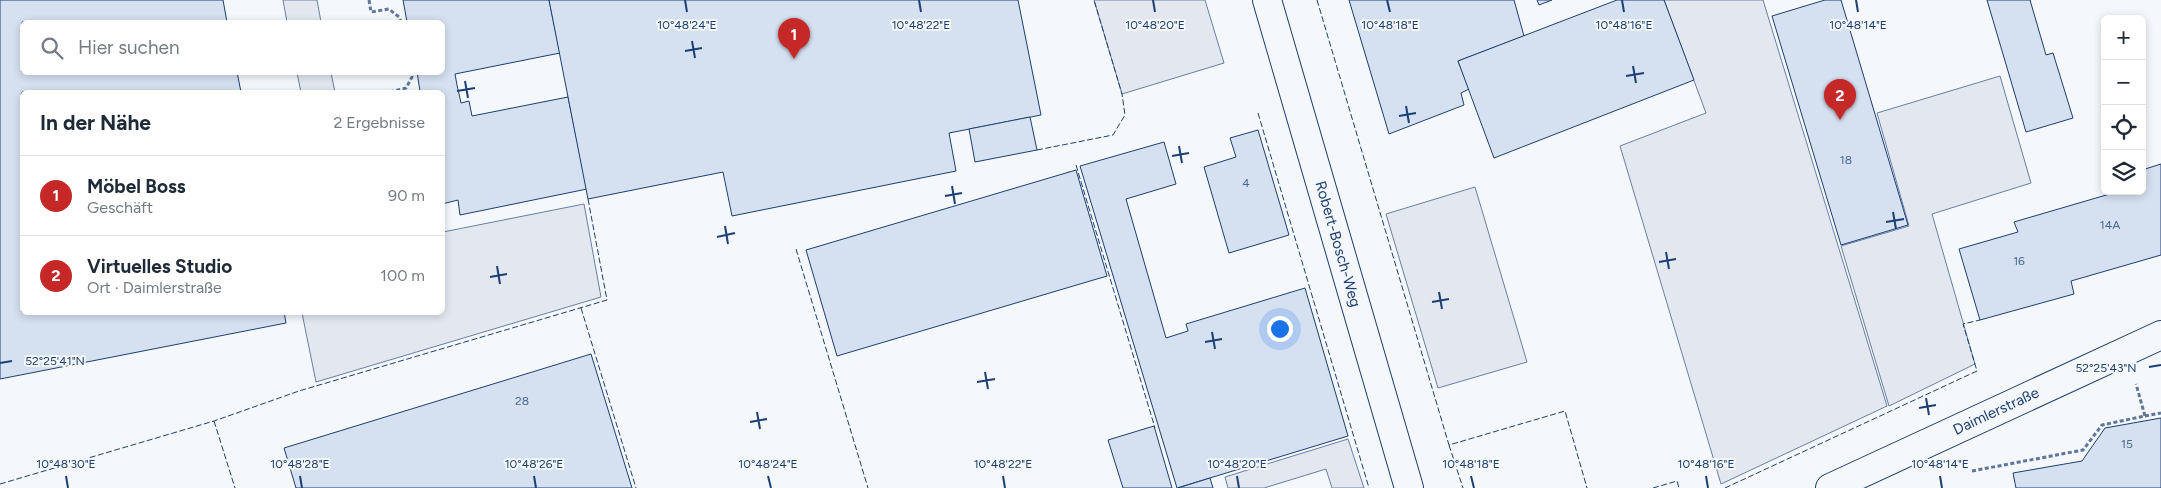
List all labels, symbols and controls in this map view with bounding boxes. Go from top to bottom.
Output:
map controls [2101,15,2146,195]
button: + [2101,15,2146,60]
text: 10°48'24"E [657,18,717,32]
pin: 1 [778,18,810,59]
text: 10°48'22"E [892,18,950,32]
text: 10°48'20"E [1125,18,1185,32]
text: 10°48'18"E [1361,18,1419,32]
text: 10°48'16"E [1596,18,1653,32]
text: 10°48'14"E [1829,18,1887,32]
search box [20,20,445,75]
icon: search [38,34,66,62]
text: Hier suchen [78,36,179,59]
button: − [2101,60,2146,105]
pin: 2 [1824,79,1856,120]
button: locate [2101,105,2146,150]
text: In der Nähe [40,110,151,135]
text: 2 Ergebnisse [333,113,425,132]
button: layers [2101,150,2146,195]
house number: 18 [1840,153,1852,167]
text: Möbel Boss [87,175,186,198]
house number: 4 [1242,176,1250,190]
street label: Robert-Bosch-Weg [1311,179,1365,309]
text: 1 [53,186,59,205]
text: 90 m [388,186,425,205]
text: Geschäft [87,198,153,217]
house number: 14A [2100,218,2120,232]
house number: 16 [2013,254,2025,268]
text: Virtuelles Studio [87,255,232,278]
text: 2 [51,266,61,285]
text: 100 m [380,266,425,285]
text: Ort · Daimlerstraße [87,278,222,297]
your location [1267,316,1293,342]
text: 52°25'41"N [25,354,85,368]
text: 52°25'43"N [2075,361,2137,375]
street label: Daimlerstraße [1950,383,2042,439]
house number: 28 [515,394,529,408]
house number: 15 [2121,437,2133,451]
text: 10°48'30"E [36,457,96,471]
text: 10°48'28"E [270,457,330,471]
text: 10°48'26"E [505,457,563,471]
text: 10°48'24"E [738,457,798,471]
text: 10°48'22"E [974,457,1032,471]
text: 10°48'20"E [1207,457,1267,471]
text: 10°48'18"E [1442,457,1500,471]
text: 10°48'16"E [1678,457,1735,471]
text: 10°48'14"E [1911,457,1969,471]

